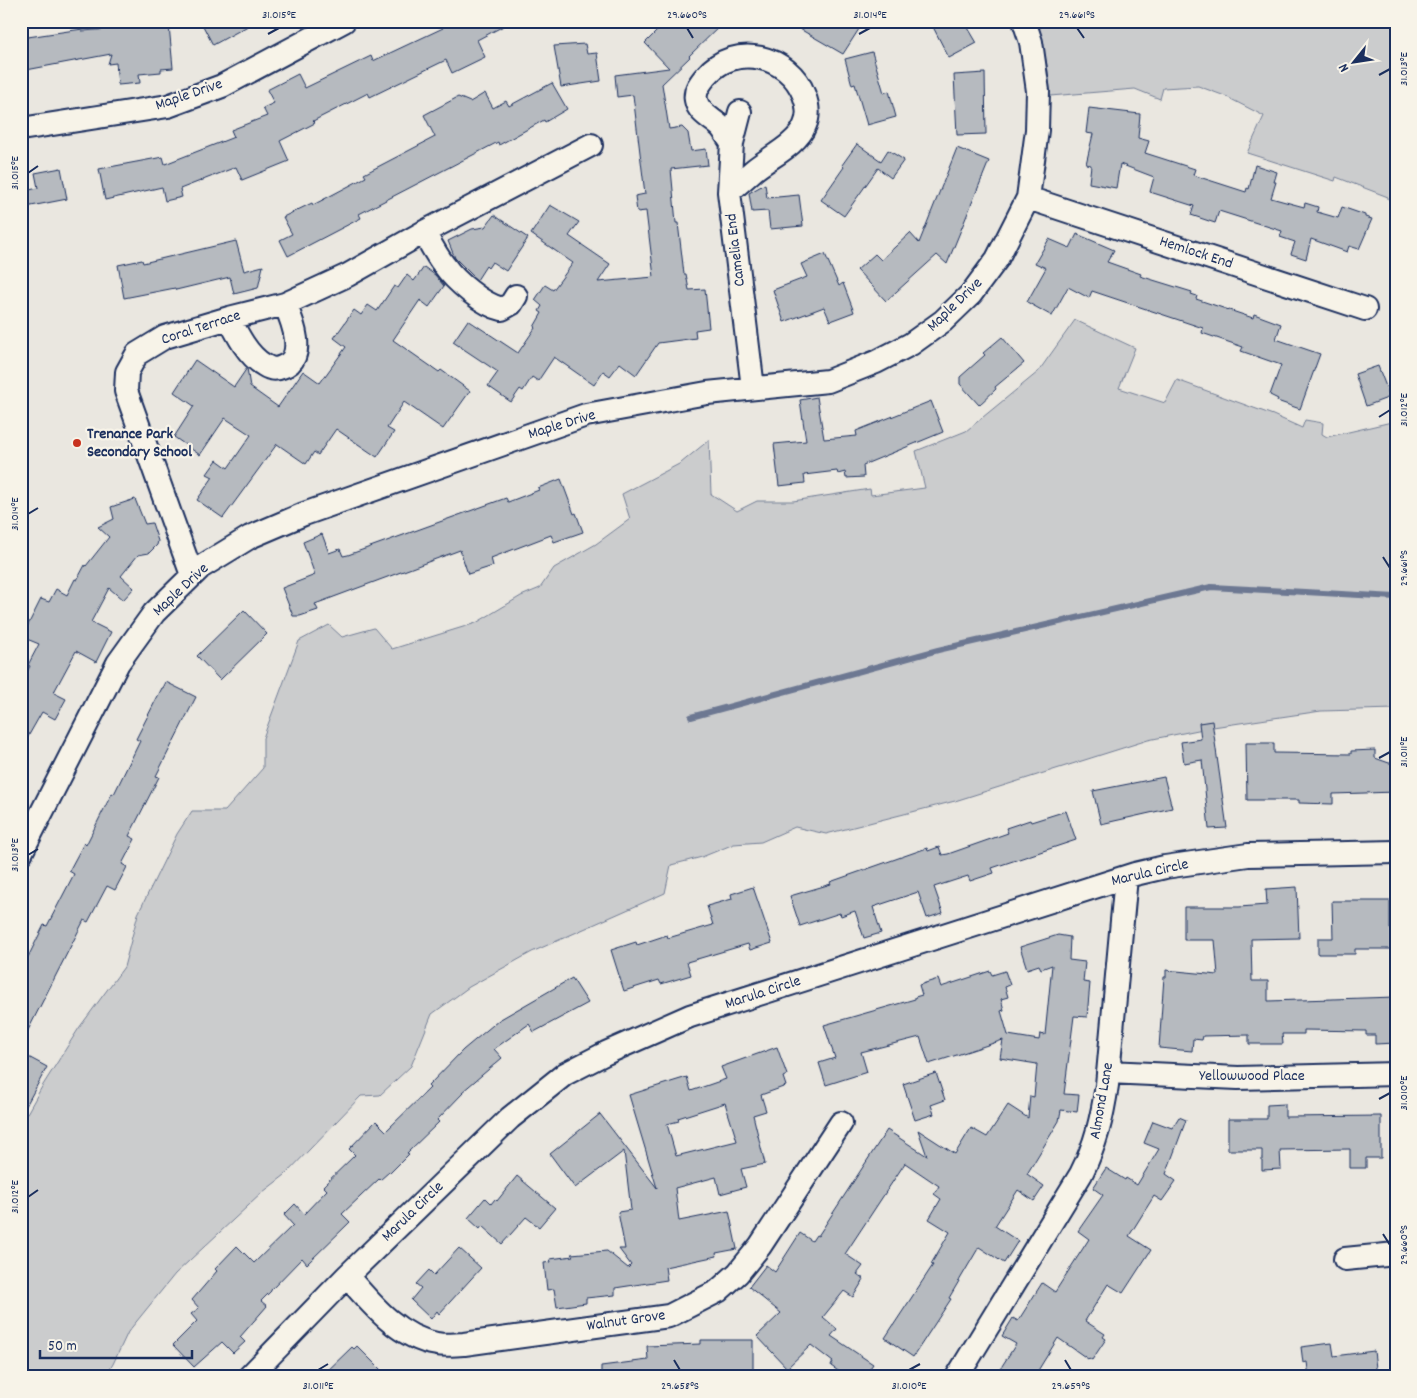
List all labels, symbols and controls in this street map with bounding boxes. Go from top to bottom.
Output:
text: 31.015°E [262,7,297,24]
text: 29.660°S [667,7,707,24]
text: 31.014°E [853,7,887,24]
text: 29.661°S [1059,7,1095,24]
north arrow [1330,38,1380,88]
text: 31.013°E [1396,52,1413,86]
text: N [1334,59,1355,75]
street label: Maple Drive [152,73,226,117]
text: 31.015°E [7,155,24,190]
street label: Camelia End [720,212,752,288]
street label: Hemlock End [1156,230,1236,276]
street label: Maple Drive [922,273,988,337]
street label: Coral Terrace [158,304,244,352]
text: 31.012°E [1396,393,1413,427]
street label: Maple Drive [525,404,599,446]
place label: Trenance Park Secondary School [87,423,192,464]
marker: Trenance Park Secondary School [71,437,83,449]
text: 31.014°E [7,497,24,531]
text: 29.661°S [1396,550,1413,586]
street label: Maple Drive [148,558,214,622]
text: 31.011°E [1396,736,1413,768]
text: 31.013°E [7,838,24,872]
street label: Marula Circle [1109,853,1191,893]
street label: Marula Circle [722,970,804,1016]
street label: Almond Lane [1084,1061,1120,1141]
street label: Yellowwood Place [1199,1065,1305,1088]
text: 31.010°E [1396,1075,1413,1110]
street label: Marula Circle [377,1176,449,1248]
text: 31.012°E [7,1180,24,1214]
text: 29.660°S [1396,1225,1413,1265]
street label: Walnut Grove [585,1304,667,1338]
scale bar [40,1328,192,1360]
text: 50 m [48,1336,77,1358]
text: 31.011°E [302,1378,334,1395]
text: 29.658°S [661,1378,699,1395]
text: 31.010°E [892,1378,927,1395]
text: 29.659°S [1052,1378,1090,1395]

